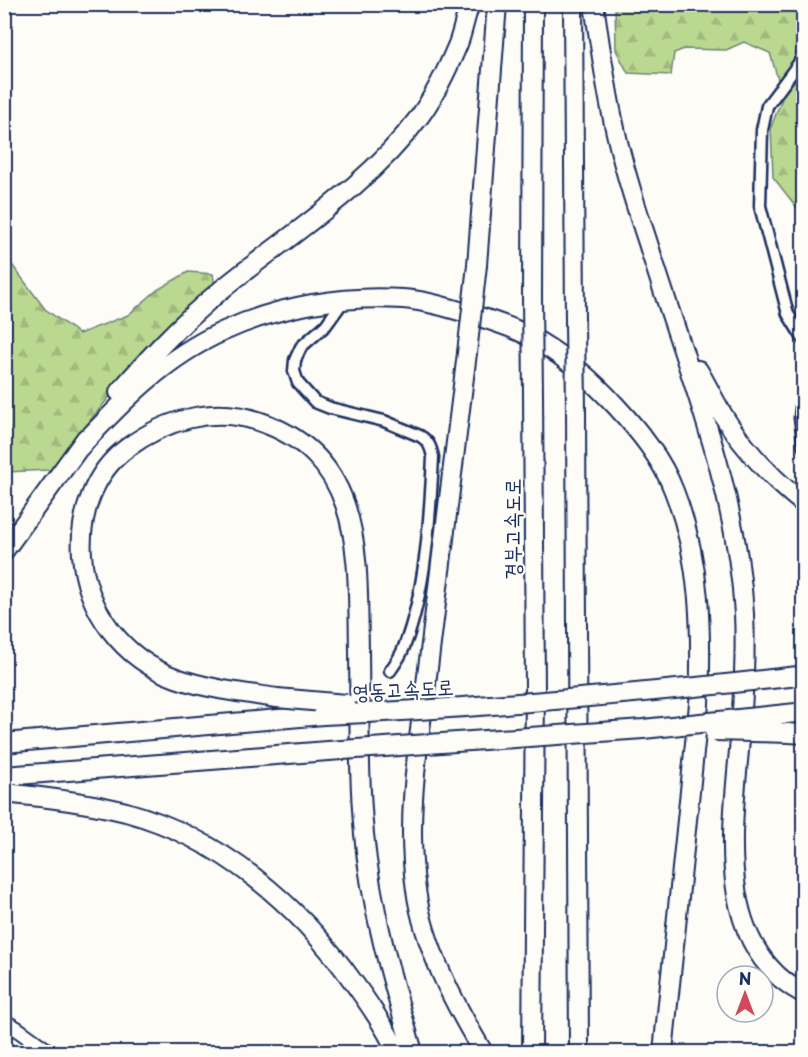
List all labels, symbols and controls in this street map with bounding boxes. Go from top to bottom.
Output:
street label: 경부고속도로 [495,478,527,580]
street label: 영동고속도로 [352,669,454,707]
north arrow [715,964,775,1024]
text: N [739,966,751,990]

